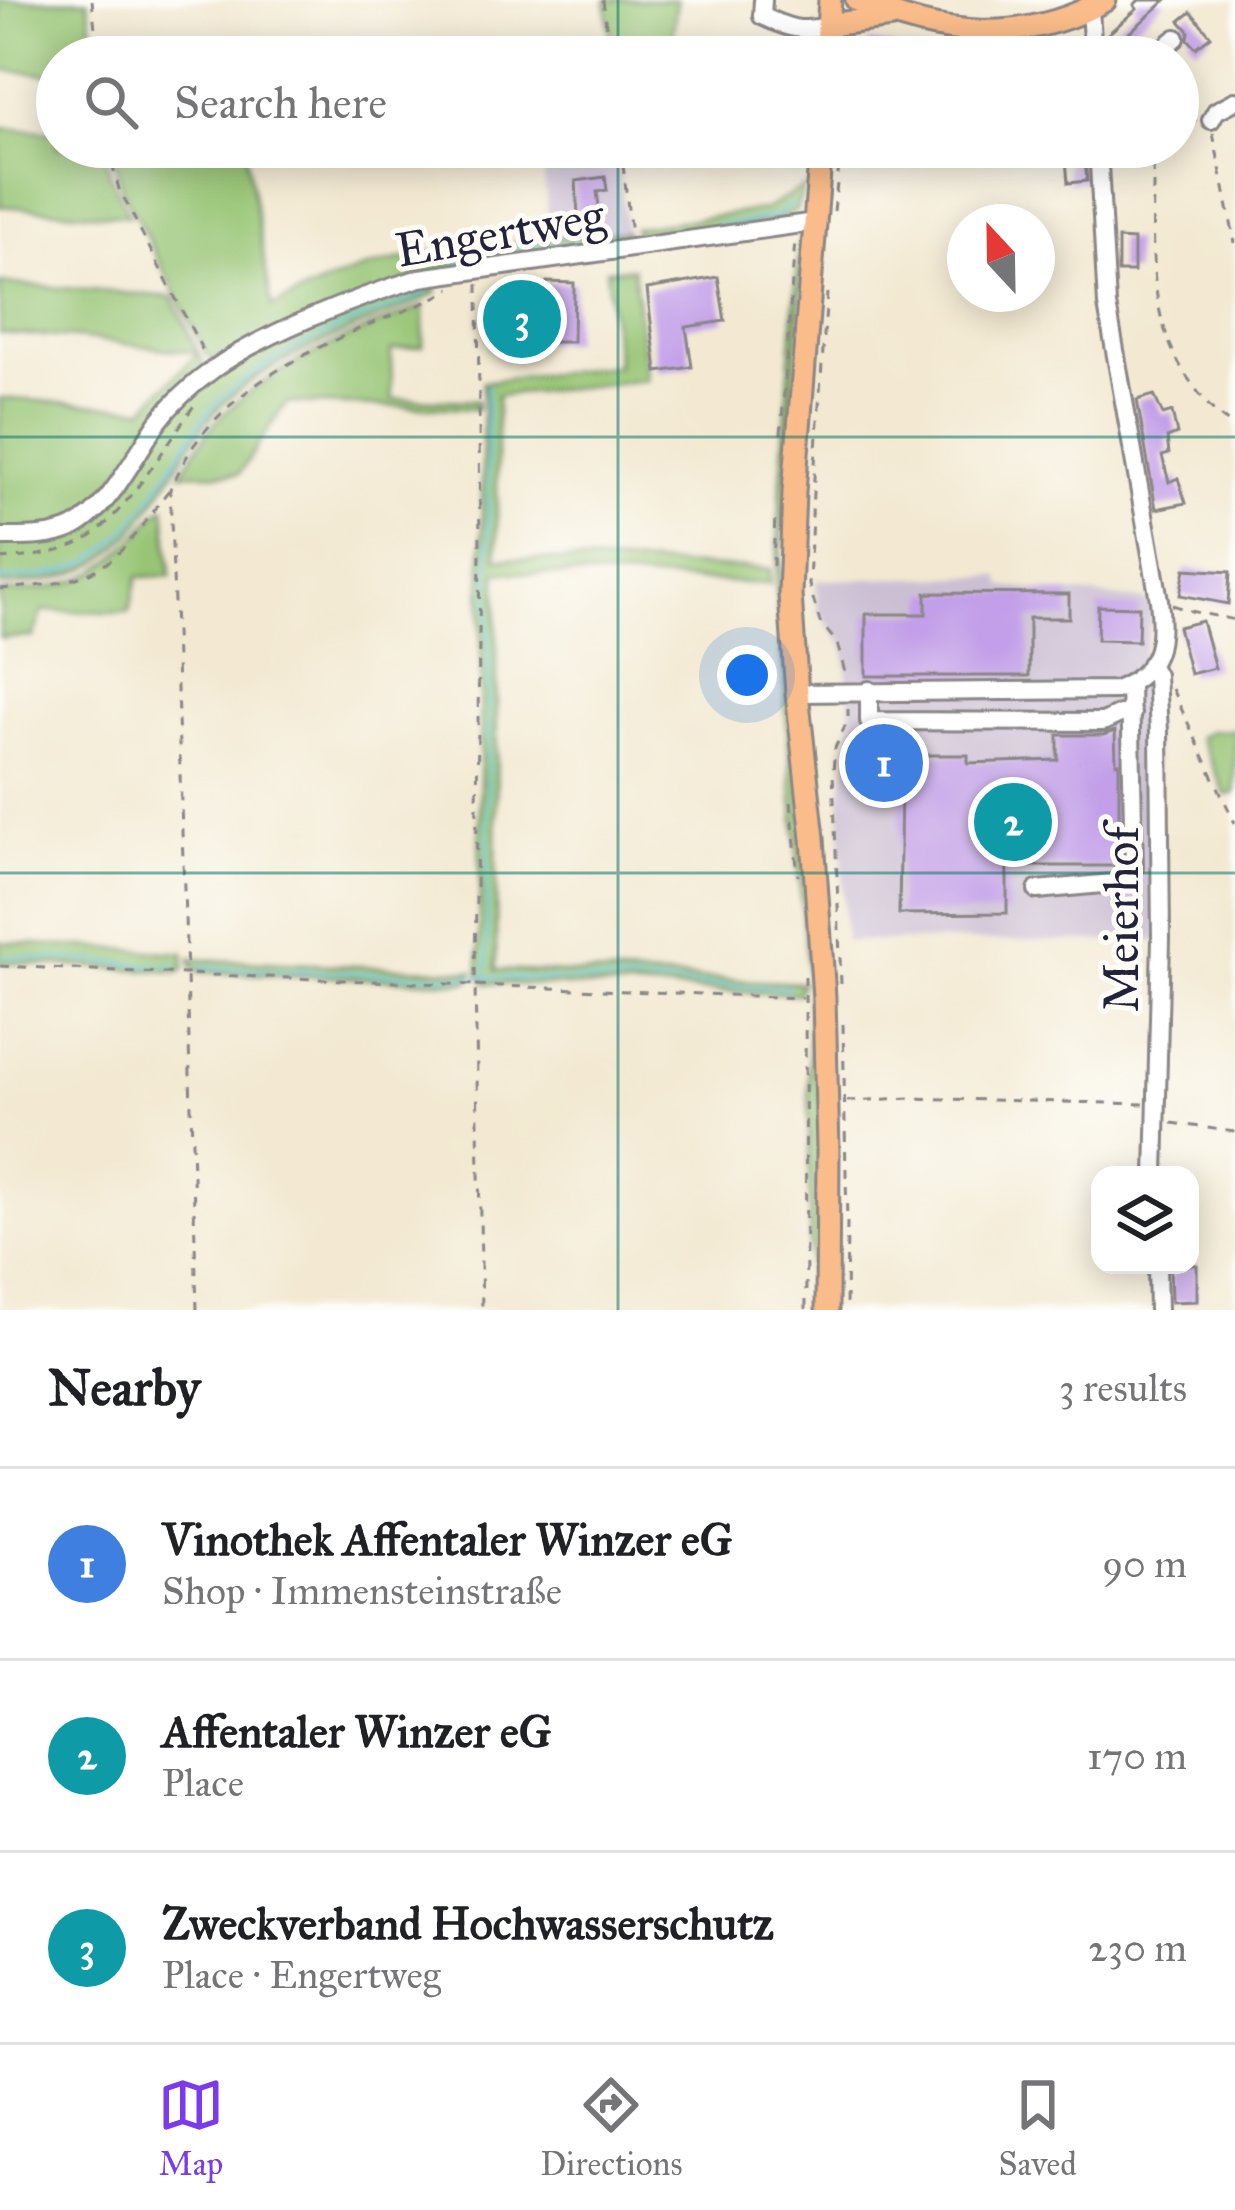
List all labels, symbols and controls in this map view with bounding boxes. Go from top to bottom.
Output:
search box [36,36,1199,168]
icon: search [78,69,144,135]
text: Search here [174,75,387,130]
street label: Engertweg [391,185,610,280]
north arrow [947,204,1055,312]
pin: 3 [483,274,561,364]
your location [717,645,777,705]
pin: 1 [845,718,923,808]
pin: 2 [974,777,1052,867]
street label: Meierhof [1092,819,1151,1012]
map controls [1091,1166,1199,1274]
button: layers [1091,1166,1199,1274]
text: Nearby [48,1357,200,1419]
text: 3 results [1059,1364,1187,1412]
text: Vinothek Affentaler Winzer eG [162,1512,733,1567]
text: 1 [79,1540,95,1588]
text: 90 m [1102,1540,1187,1588]
text: Shop · Immensteinstraße [162,1567,562,1615]
text: Affentaler Winzer eG [162,1704,552,1759]
text: 2 [77,1732,97,1780]
text: 170 m [1087,1732,1187,1780]
text: Place [162,1759,244,1807]
text: Zweckverband Hochwasserschutz [162,1896,774,1951]
text: 3 [79,1924,95,1972]
text: 230 m [1088,1924,1187,1972]
text: Place · Engertweg [162,1951,441,1999]
tab: Map [158,2072,224,2184]
tab: Directions [540,2072,682,2184]
tab: Saved [999,2072,1077,2184]

